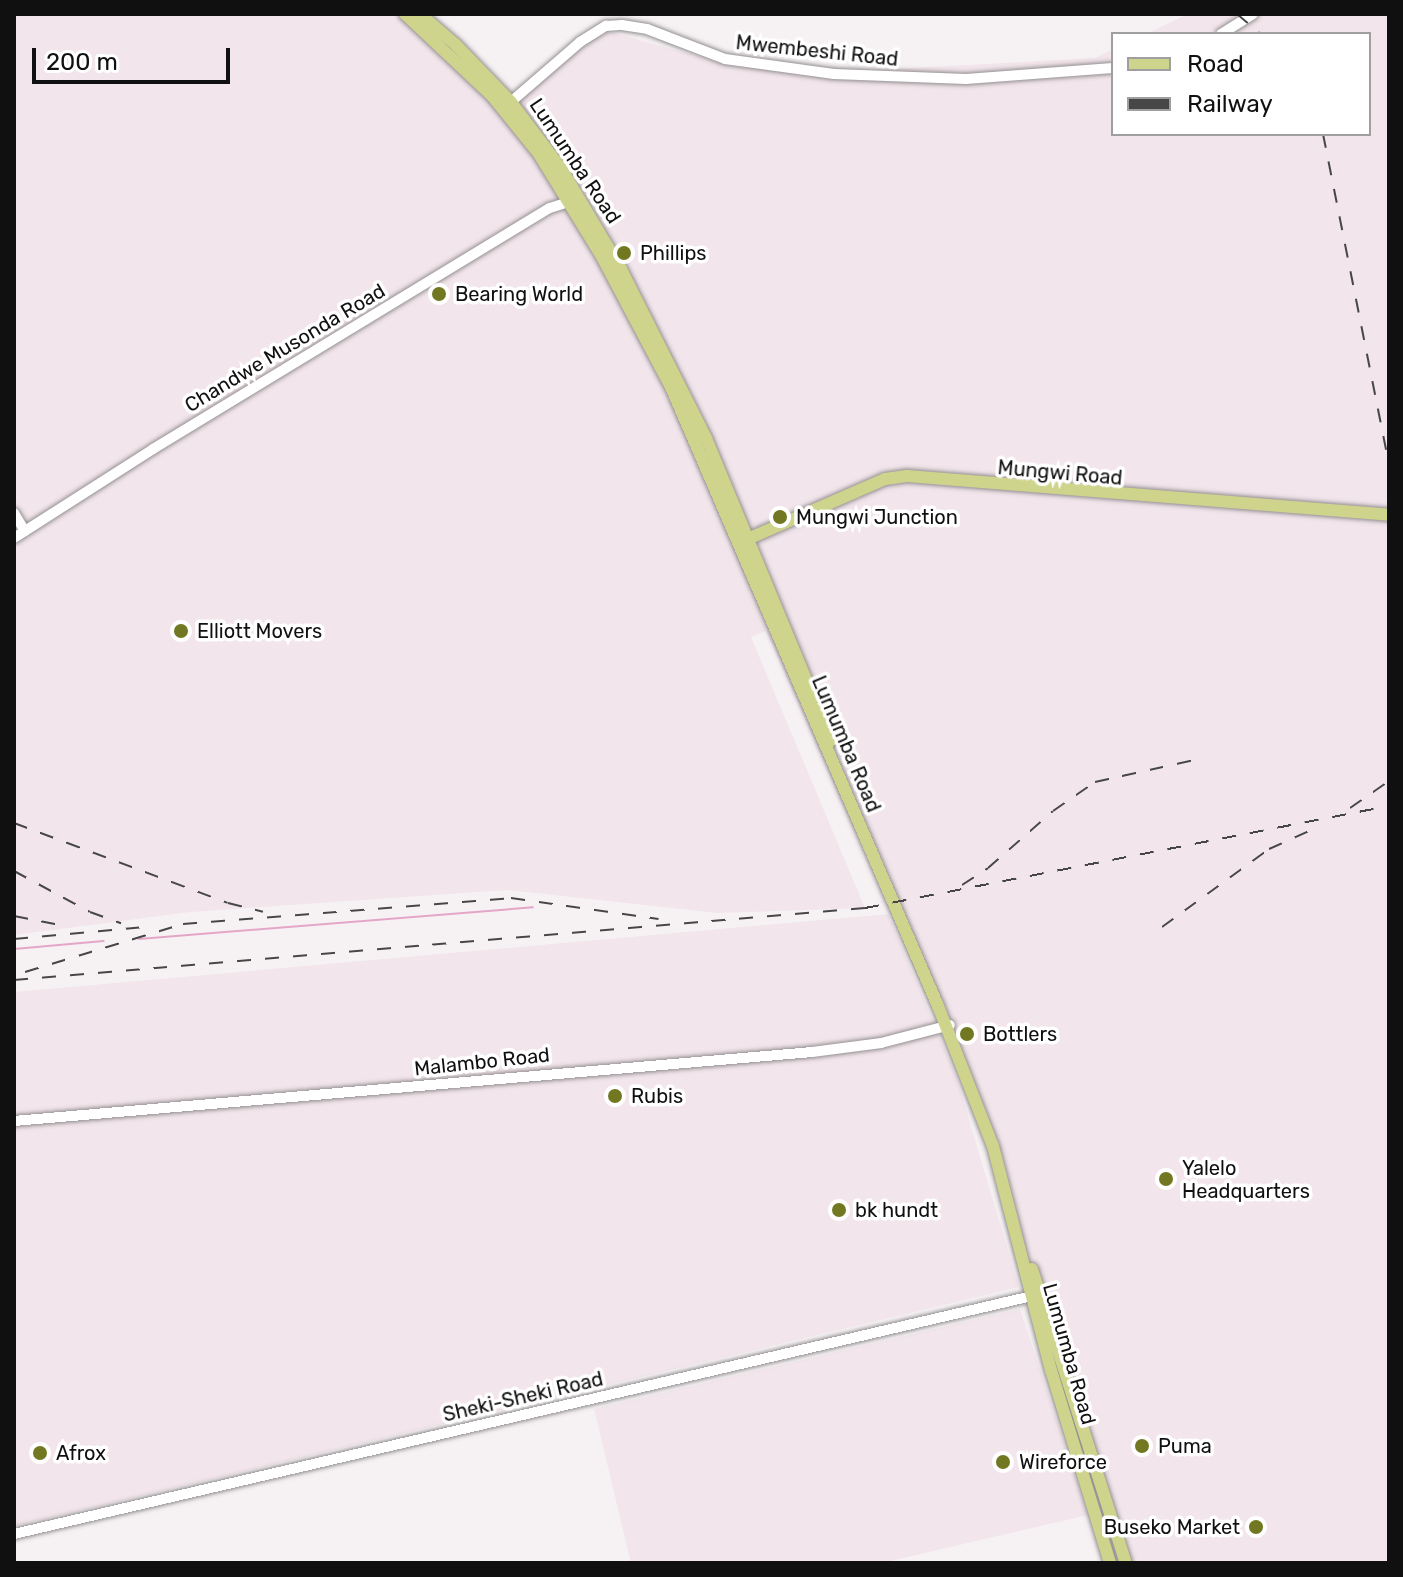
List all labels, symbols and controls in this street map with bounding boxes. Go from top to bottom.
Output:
street label: Mwembeshi Road [735,31,899,71]
scale bar [36,32,234,82]
legend [1111,32,1371,136]
text: 200 m [46,48,118,76]
text: Road [1187,50,1244,78]
text: Railway [1187,90,1273,118]
street label: Lumumba Road [524,94,626,228]
place label: Phillips [640,241,707,265]
marker: Phillips [615,244,633,262]
street label: Chandwe Musonda Road [181,279,389,417]
place label: Bearing World [455,282,583,306]
marker: Bearing World [430,285,448,303]
street label: Mungwi Road [997,456,1123,490]
place label: Mungwi Junction [796,505,958,529]
marker: Mungwi Junction [771,508,789,526]
place label: Elliott Movers [197,619,322,643]
marker: Elliott Movers [172,622,190,640]
street label: Lumumba Road [806,672,886,816]
place label: Bottlers [983,1022,1057,1046]
marker: Bottlers [958,1025,976,1043]
street label: Malambo Road [413,1043,551,1081]
place label: Rubis [631,1084,683,1108]
marker: Rubis [606,1087,624,1105]
place label: Yalelo Headquarters [1182,1156,1310,1203]
marker: Yalelo Headquarters [1157,1170,1175,1188]
place label: bk hundt [855,1198,938,1222]
marker: bk hundt [830,1201,848,1219]
street label: Lumumba Road [1037,1281,1101,1427]
street label: Sheki-Sheki Road [441,1367,605,1427]
place label: Puma [1158,1434,1212,1458]
marker: Puma [1133,1437,1151,1455]
place label: Afrox [56,1441,106,1465]
marker: Afrox [31,1444,49,1462]
place label: Wireforce [1019,1450,1107,1474]
marker: Wireforce [994,1453,1012,1471]
place label: Buseko Market [1104,1515,1240,1539]
marker: Buseko Market [1247,1518,1265,1536]

